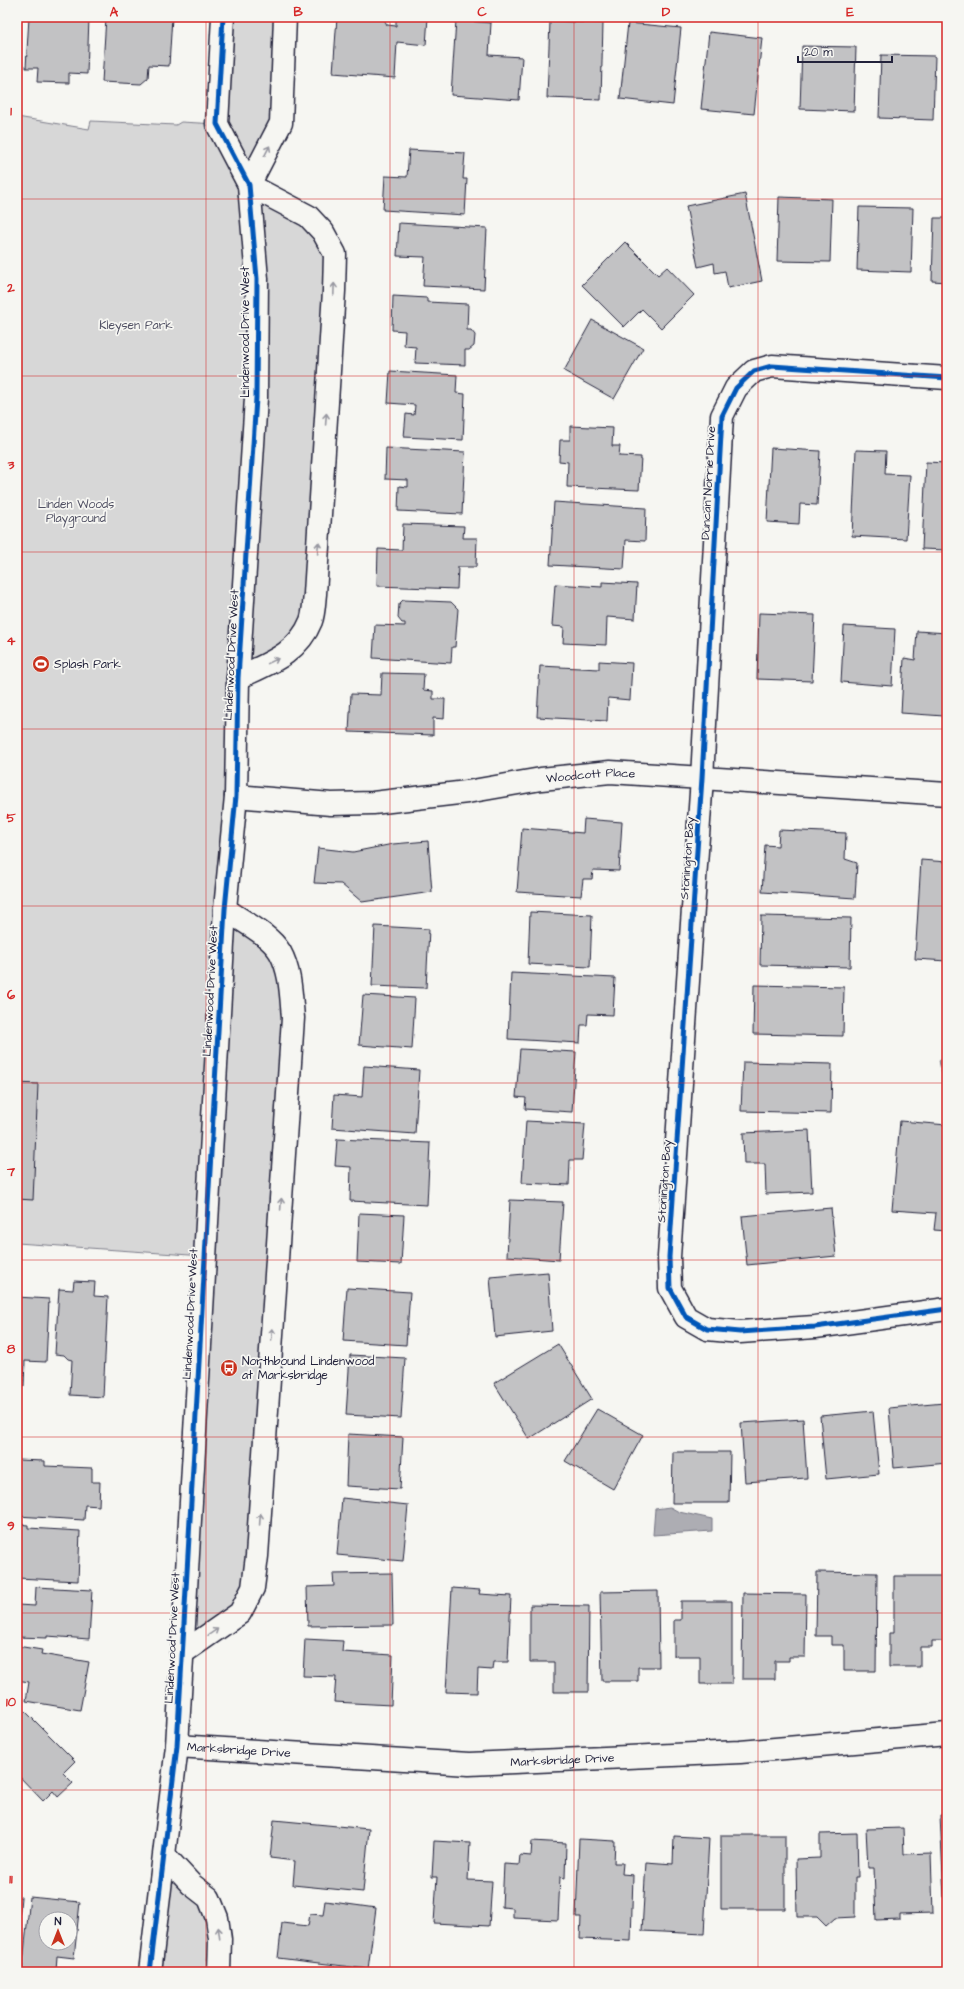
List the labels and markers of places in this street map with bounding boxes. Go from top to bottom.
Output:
sports icon: Splash Park [31,654,51,674]
place label: Splash Park [54,656,122,673]
place label: Northbound Lindenwood at Marksbridge [242,1353,374,1385]
bus stop icon: Northbound Lindenwood at Marksbridge [219,1358,239,1378]

